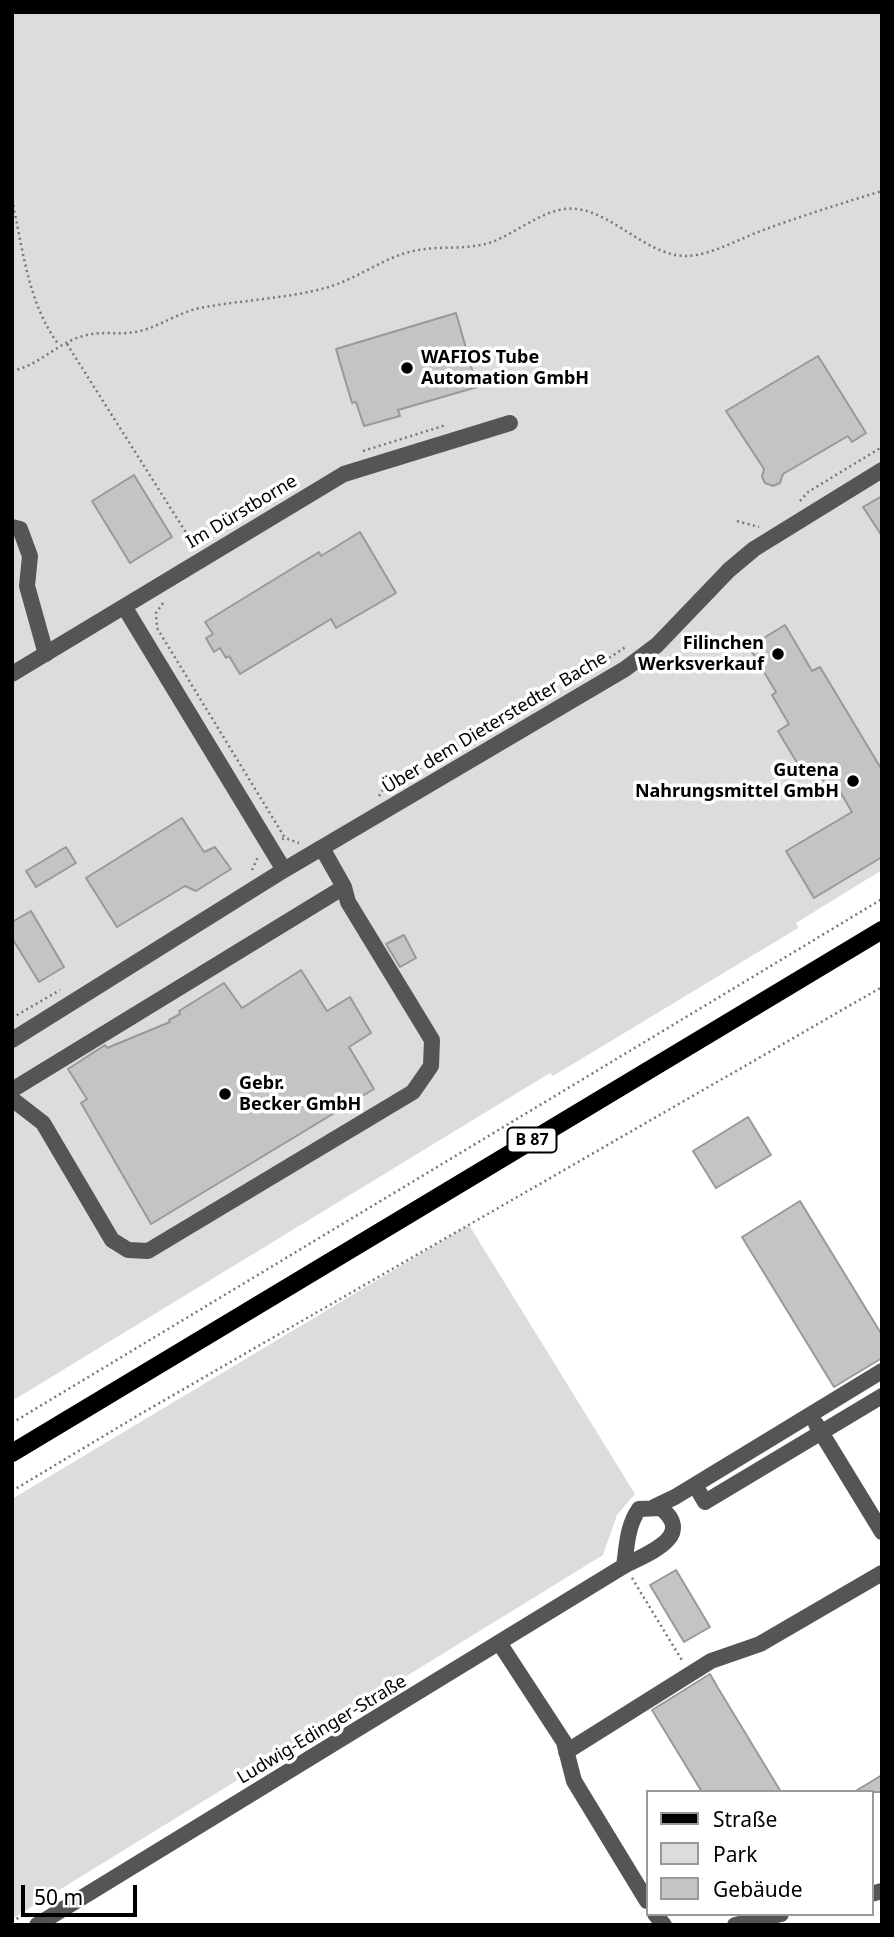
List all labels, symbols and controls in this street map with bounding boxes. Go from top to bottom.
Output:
place label: WAFIOS Tube Automation GmbH [421,347,589,390]
marker: WAFIOS Tube Automation GmbH [399,360,415,376]
street label: Im Dürstborne [183,471,301,553]
place label: Filinchen Werksverkauf [638,633,764,676]
marker: Filinchen Werksverkauf [770,646,786,662]
street label: Über dem Dieterstedter Bache [379,647,611,799]
place label: Gutena Nahrungsmittel GmbH [635,760,839,802]
marker: Gutena Nahrungsmittel GmbH [845,773,861,789]
place label: Gebr. Becker GmbH [239,1073,361,1116]
marker: Gebr. Becker GmbH [217,1086,233,1102]
road number: B 87 [508,1128,556,1152]
street label: Ludwig-Edinger-Straße [233,1671,411,1789]
legend [646,1790,873,1916]
text: Straße [713,1805,777,1833]
text: Park [713,1840,757,1868]
scale bar [24,1870,140,1914]
text: Gebäude [713,1875,803,1903]
text: 50 m [34,1883,83,1911]

